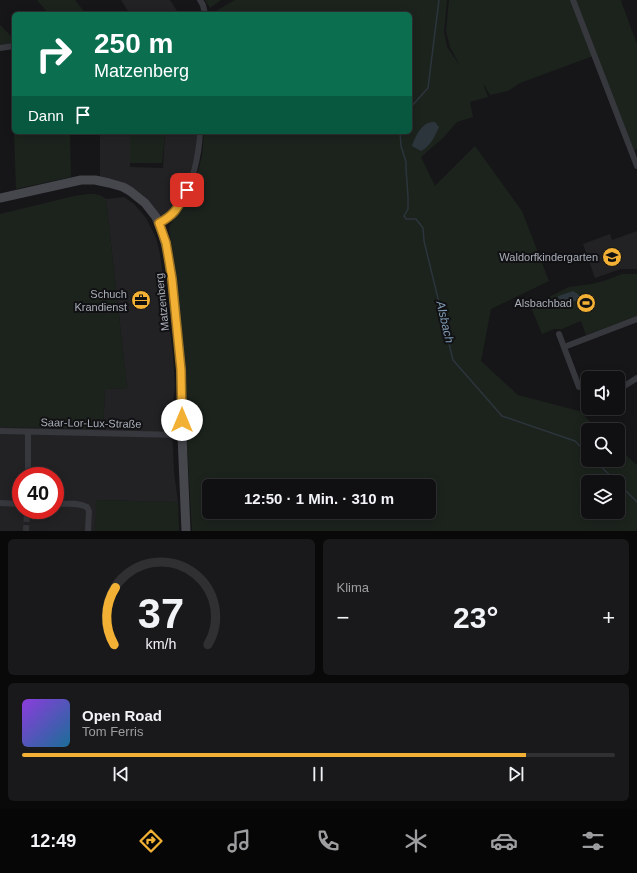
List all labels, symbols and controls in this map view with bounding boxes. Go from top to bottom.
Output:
icon: right [28,28,80,80]
text: 250 m [94,28,173,59]
text: Matzenberg [94,61,189,81]
icon: arrive [72,104,94,126]
text: Dann [28,107,64,124]
pin [170,173,204,207]
icon: arrive [176,179,198,201]
school or university icon: Waldorfkindergarten [601,246,623,268]
place label: Waldorfkindergarten [499,251,598,263]
street label: Matzenberg [153,272,171,332]
place label: Schuch Krandienst [74,288,127,313]
office icon: Schuch Krandienst [130,289,152,311]
sports icon: Alsbachbad [575,292,597,314]
place label: Alsbachbad [515,297,572,309]
water label: Alsbach [433,299,457,345]
map controls [581,371,625,519]
button: sound [581,371,625,415]
position arrow [161,399,203,441]
street label: Saar-Lor-Lux-Straße [40,416,142,430]
button: search [581,423,625,467]
speed limit sign: 40 [12,467,64,519]
button: layers [581,475,625,519]
text: 12:50 · 1 Min. · 310 m [244,490,394,507]
text: Klima [337,580,369,595]
text: 37 [138,590,184,637]
text: 23° [453,601,498,634]
text: − [337,605,349,630]
text: + [602,605,615,630]
text: km/h [146,636,177,652]
text: Open Road [82,707,162,724]
text: Tom Ferris [82,724,143,739]
icon: previous [110,763,132,785]
icon: pause [307,763,329,785]
icon: next [505,763,527,785]
icon: directions [137,827,165,855]
icon: music [225,827,253,855]
icon: phone [314,827,342,855]
icon: climate [402,827,430,855]
icon: car [490,827,518,855]
icon: filters [579,827,607,855]
text: 12:49 [30,831,76,851]

